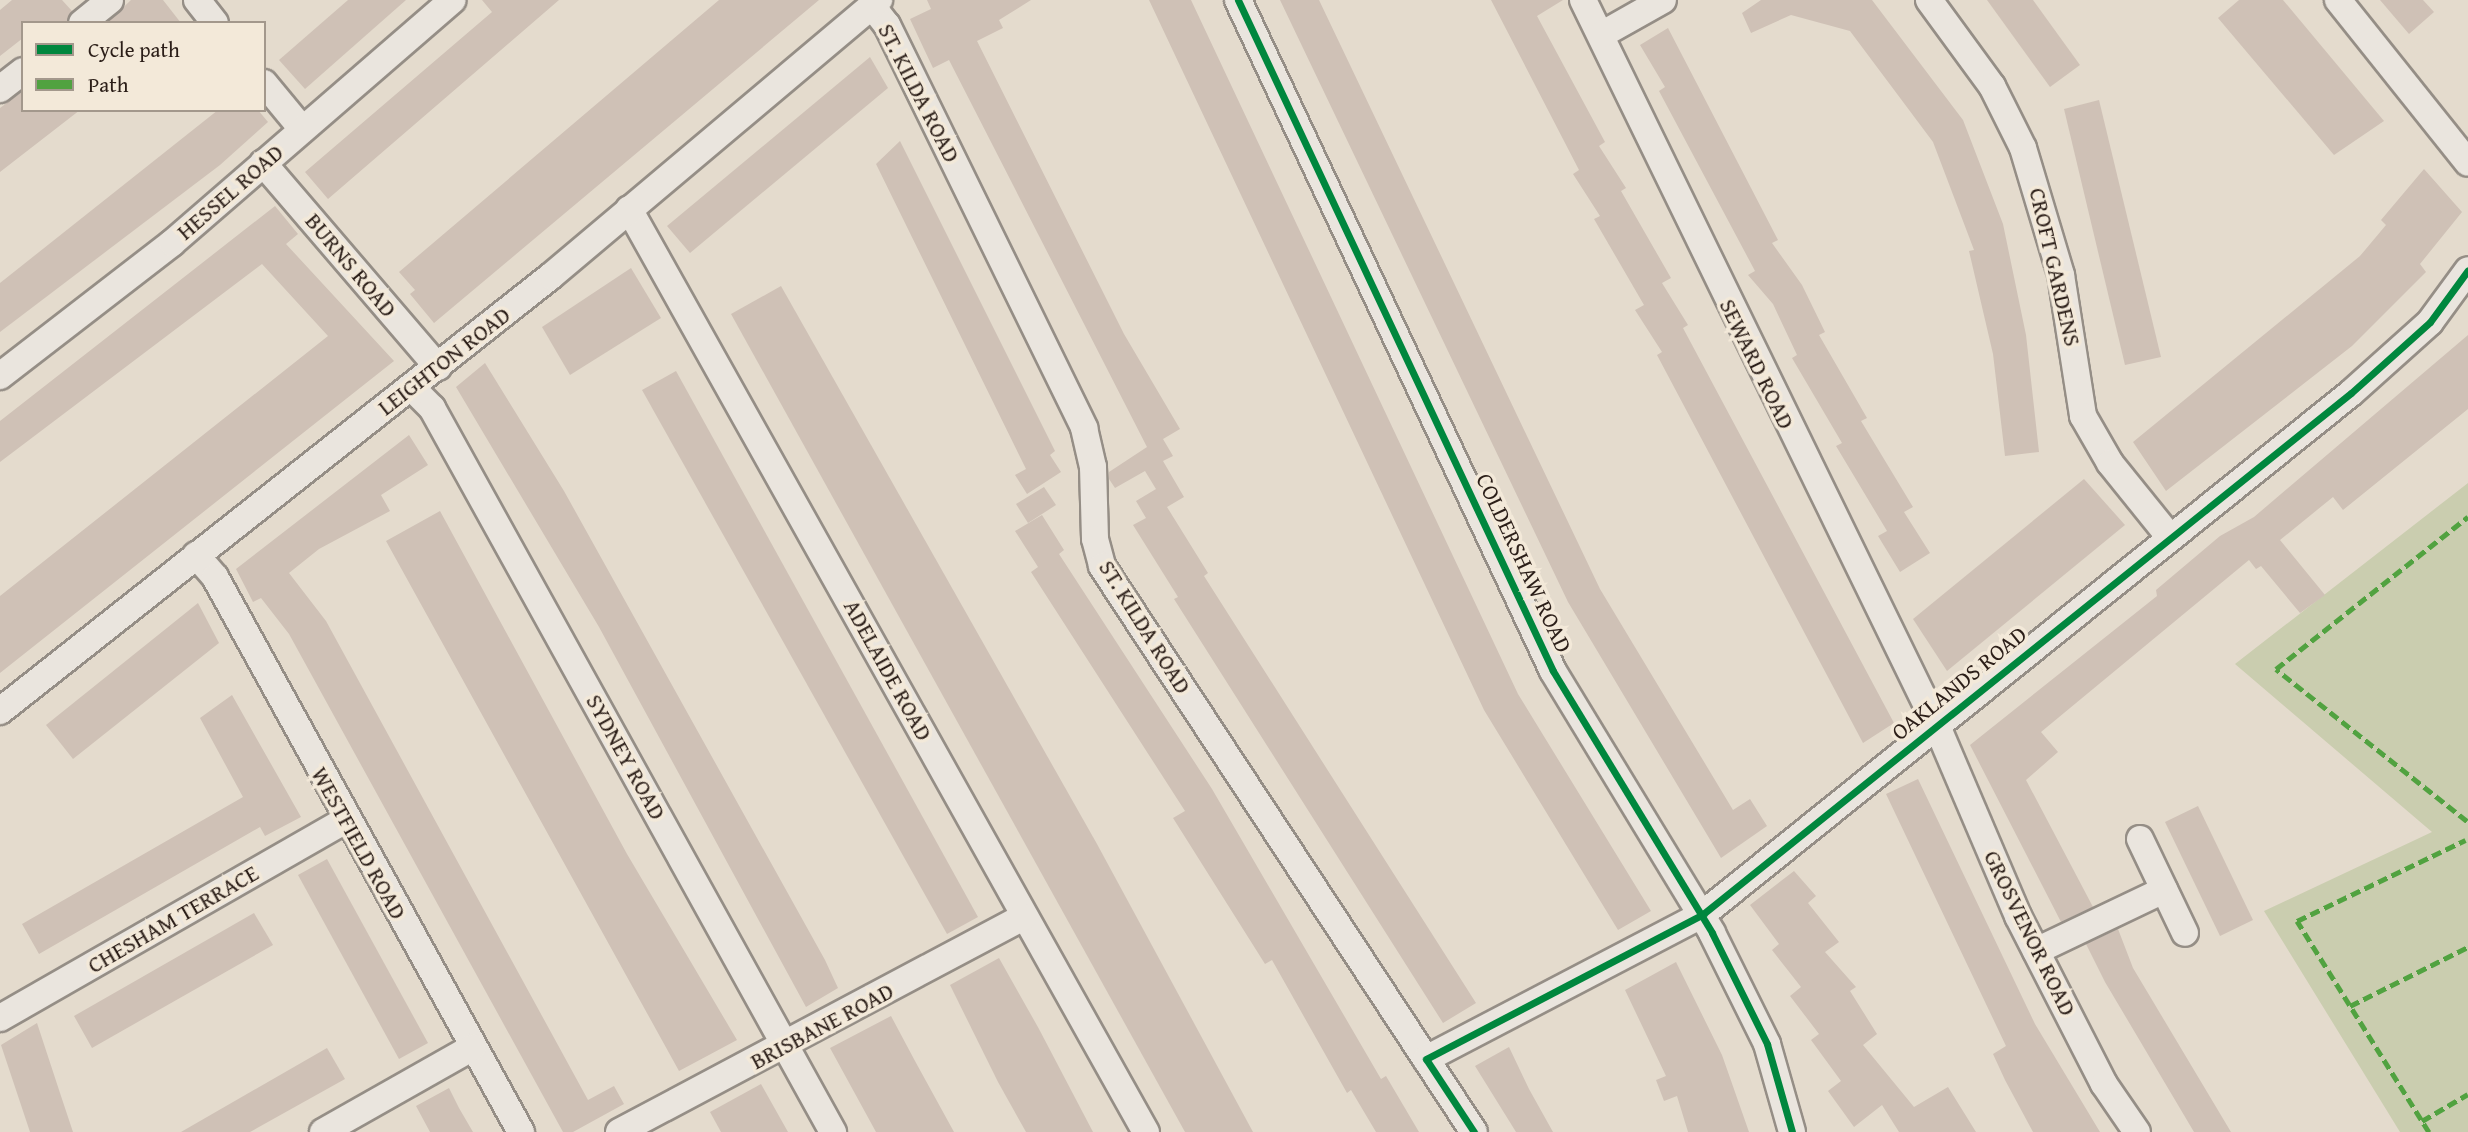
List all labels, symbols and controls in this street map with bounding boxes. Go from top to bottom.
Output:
street label: ST. KILDA ROAD [872,19,966,167]
legend [21,21,266,112]
text: Cycle path [88,34,180,65]
text: Path [88,69,128,100]
street label: HESSEL ROAD [171,138,289,246]
street label: CROFT GARDENS [2023,185,2087,349]
street label: BURNS ROAD [300,207,402,323]
street label: SEWARD ROAD [1714,294,1800,434]
street label: LEIGHTON ROAD [372,301,516,421]
street label: COLDERSHAW ROAD [1470,469,1578,657]
street label: ST. KILDA ROAD [1093,555,1197,699]
street label: ADELAIDE ROAD [838,595,938,745]
street label: OAKLANDS ROAD [1886,620,2032,746]
street label: SYDNEY ROAD [580,690,672,824]
street label: WESTFIELD ROAD [306,762,412,924]
street label: GROSVENOR ROAD [1978,846,2082,1020]
street label: CHESHAM TERRACE [83,859,263,979]
street label: BRISBANE ROAD [746,977,898,1075]

